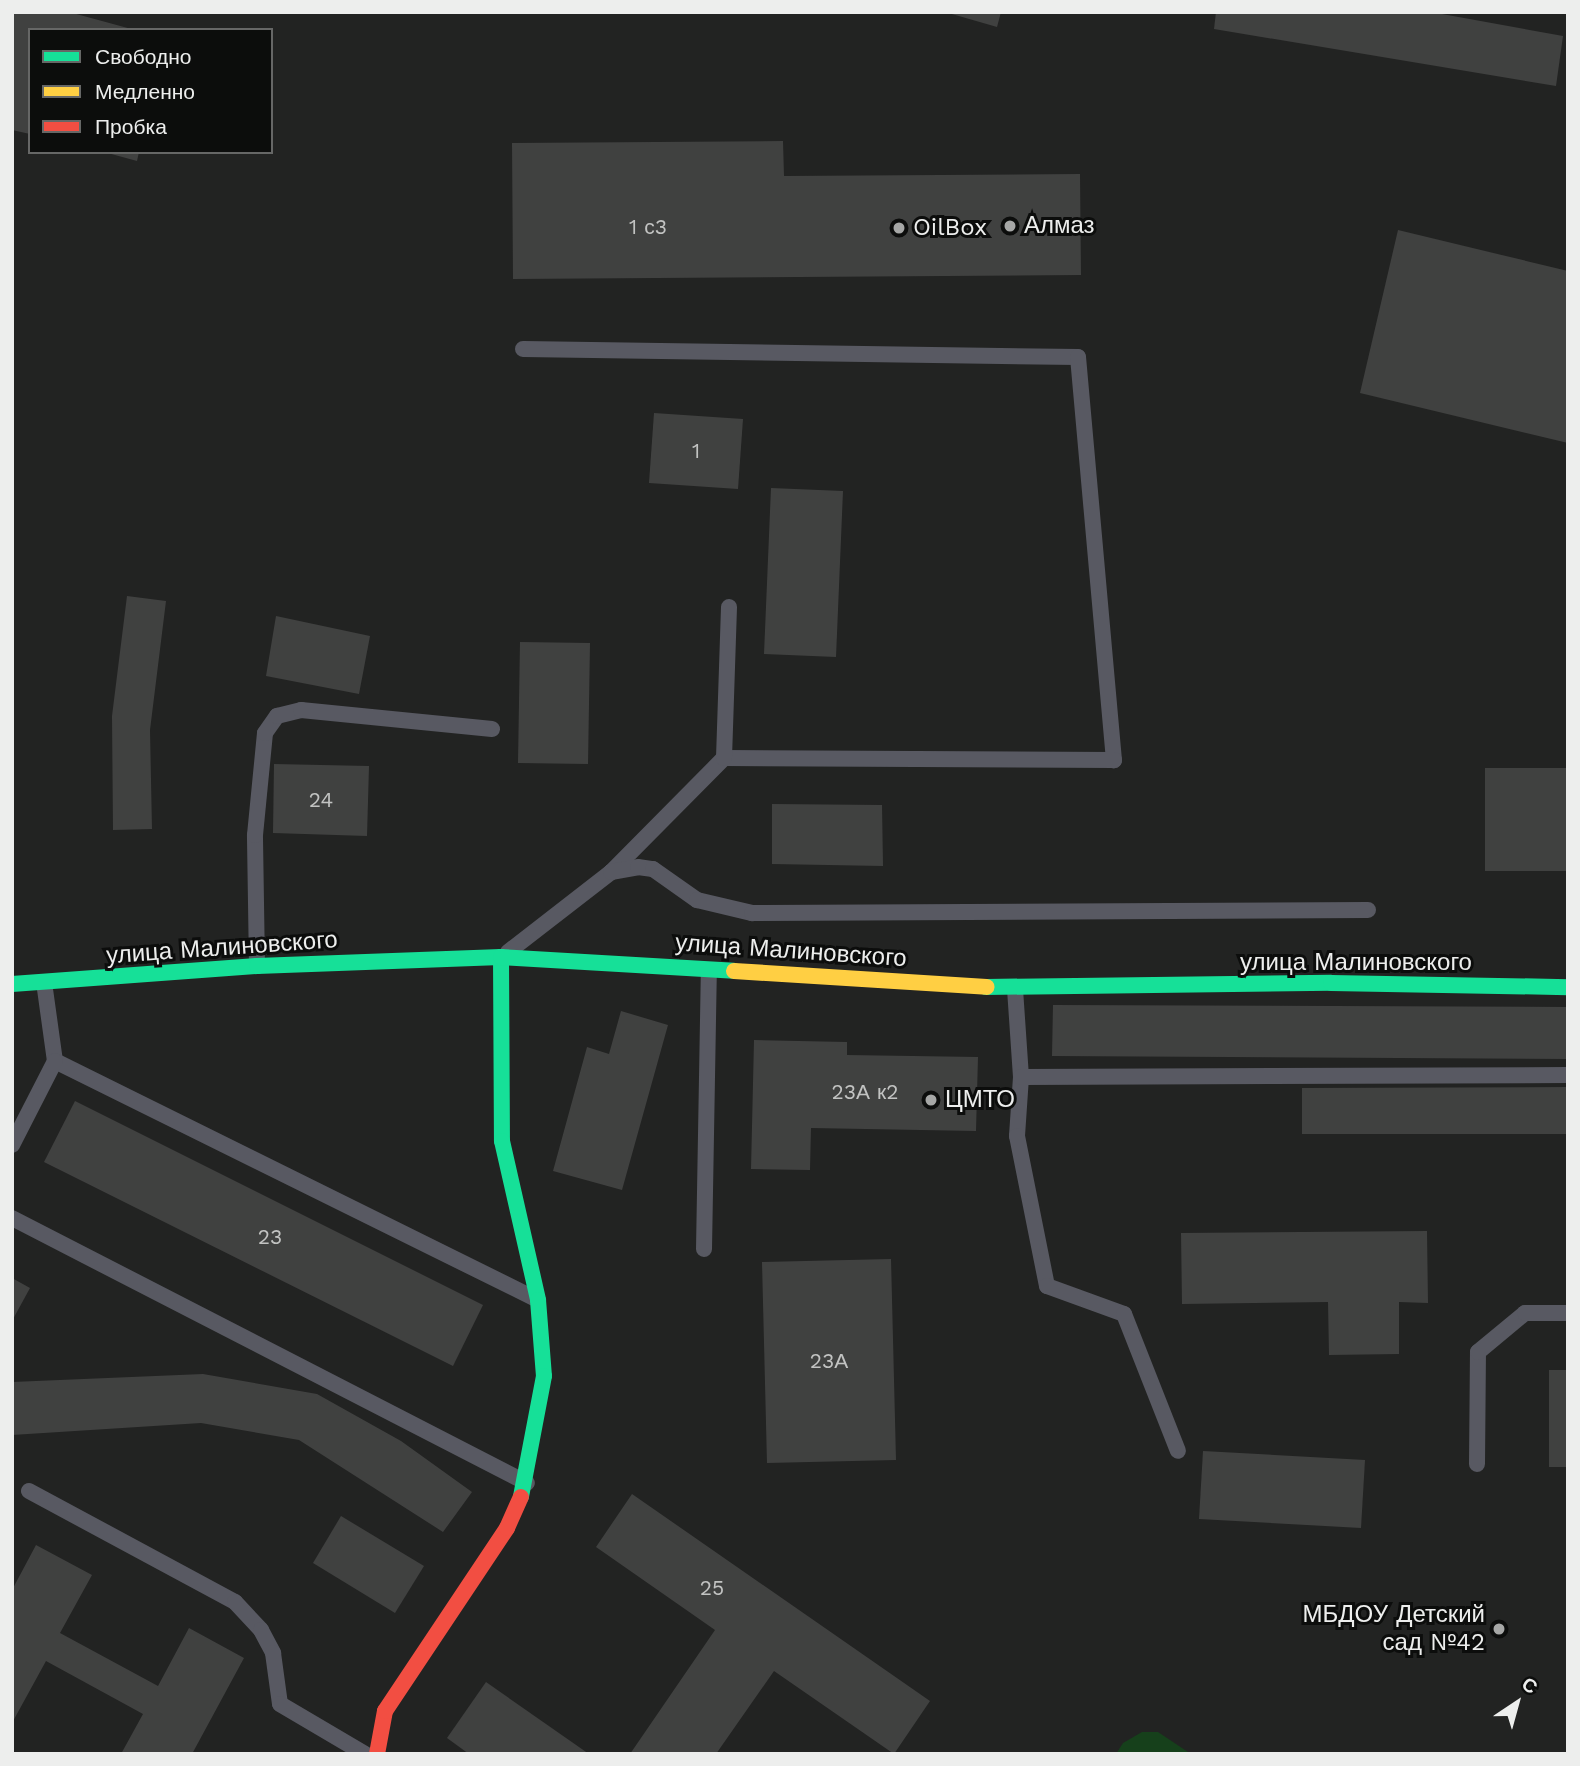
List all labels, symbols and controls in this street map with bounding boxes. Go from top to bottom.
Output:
legend [28,28,273,154]
text: Свободно [95,44,192,69]
text: Медленно [95,79,195,104]
text: Пробка [95,114,167,139]
place label: Алмаз [1024,212,1095,240]
house number: 1 с3 [629,214,667,240]
place label: OilBox [913,214,987,242]
marker: Алмаз [1002,218,1018,234]
marker: OilBox [891,220,907,236]
house number: 1 [692,438,700,464]
house number: 24 [309,787,333,813]
street label: улица Малиновского [105,926,339,970]
street label: улица Малиновского [674,929,908,973]
street label: улица Малиновского [1240,949,1472,977]
house number: 23А к2 [831,1079,899,1105]
place label: ЦМТО [945,1086,1015,1114]
marker: ЦМТО [923,1092,939,1108]
house number: 23 [258,1224,282,1250]
house number: 23А [810,1348,848,1374]
house number: 25 [700,1575,724,1601]
place label: МБДОУ Детский сад №42 [1303,1601,1485,1657]
marker: МБДОУ Детский сад №42 [1491,1621,1507,1637]
north arrow [1482,1668,1552,1738]
text: С [1517,1672,1542,1699]

